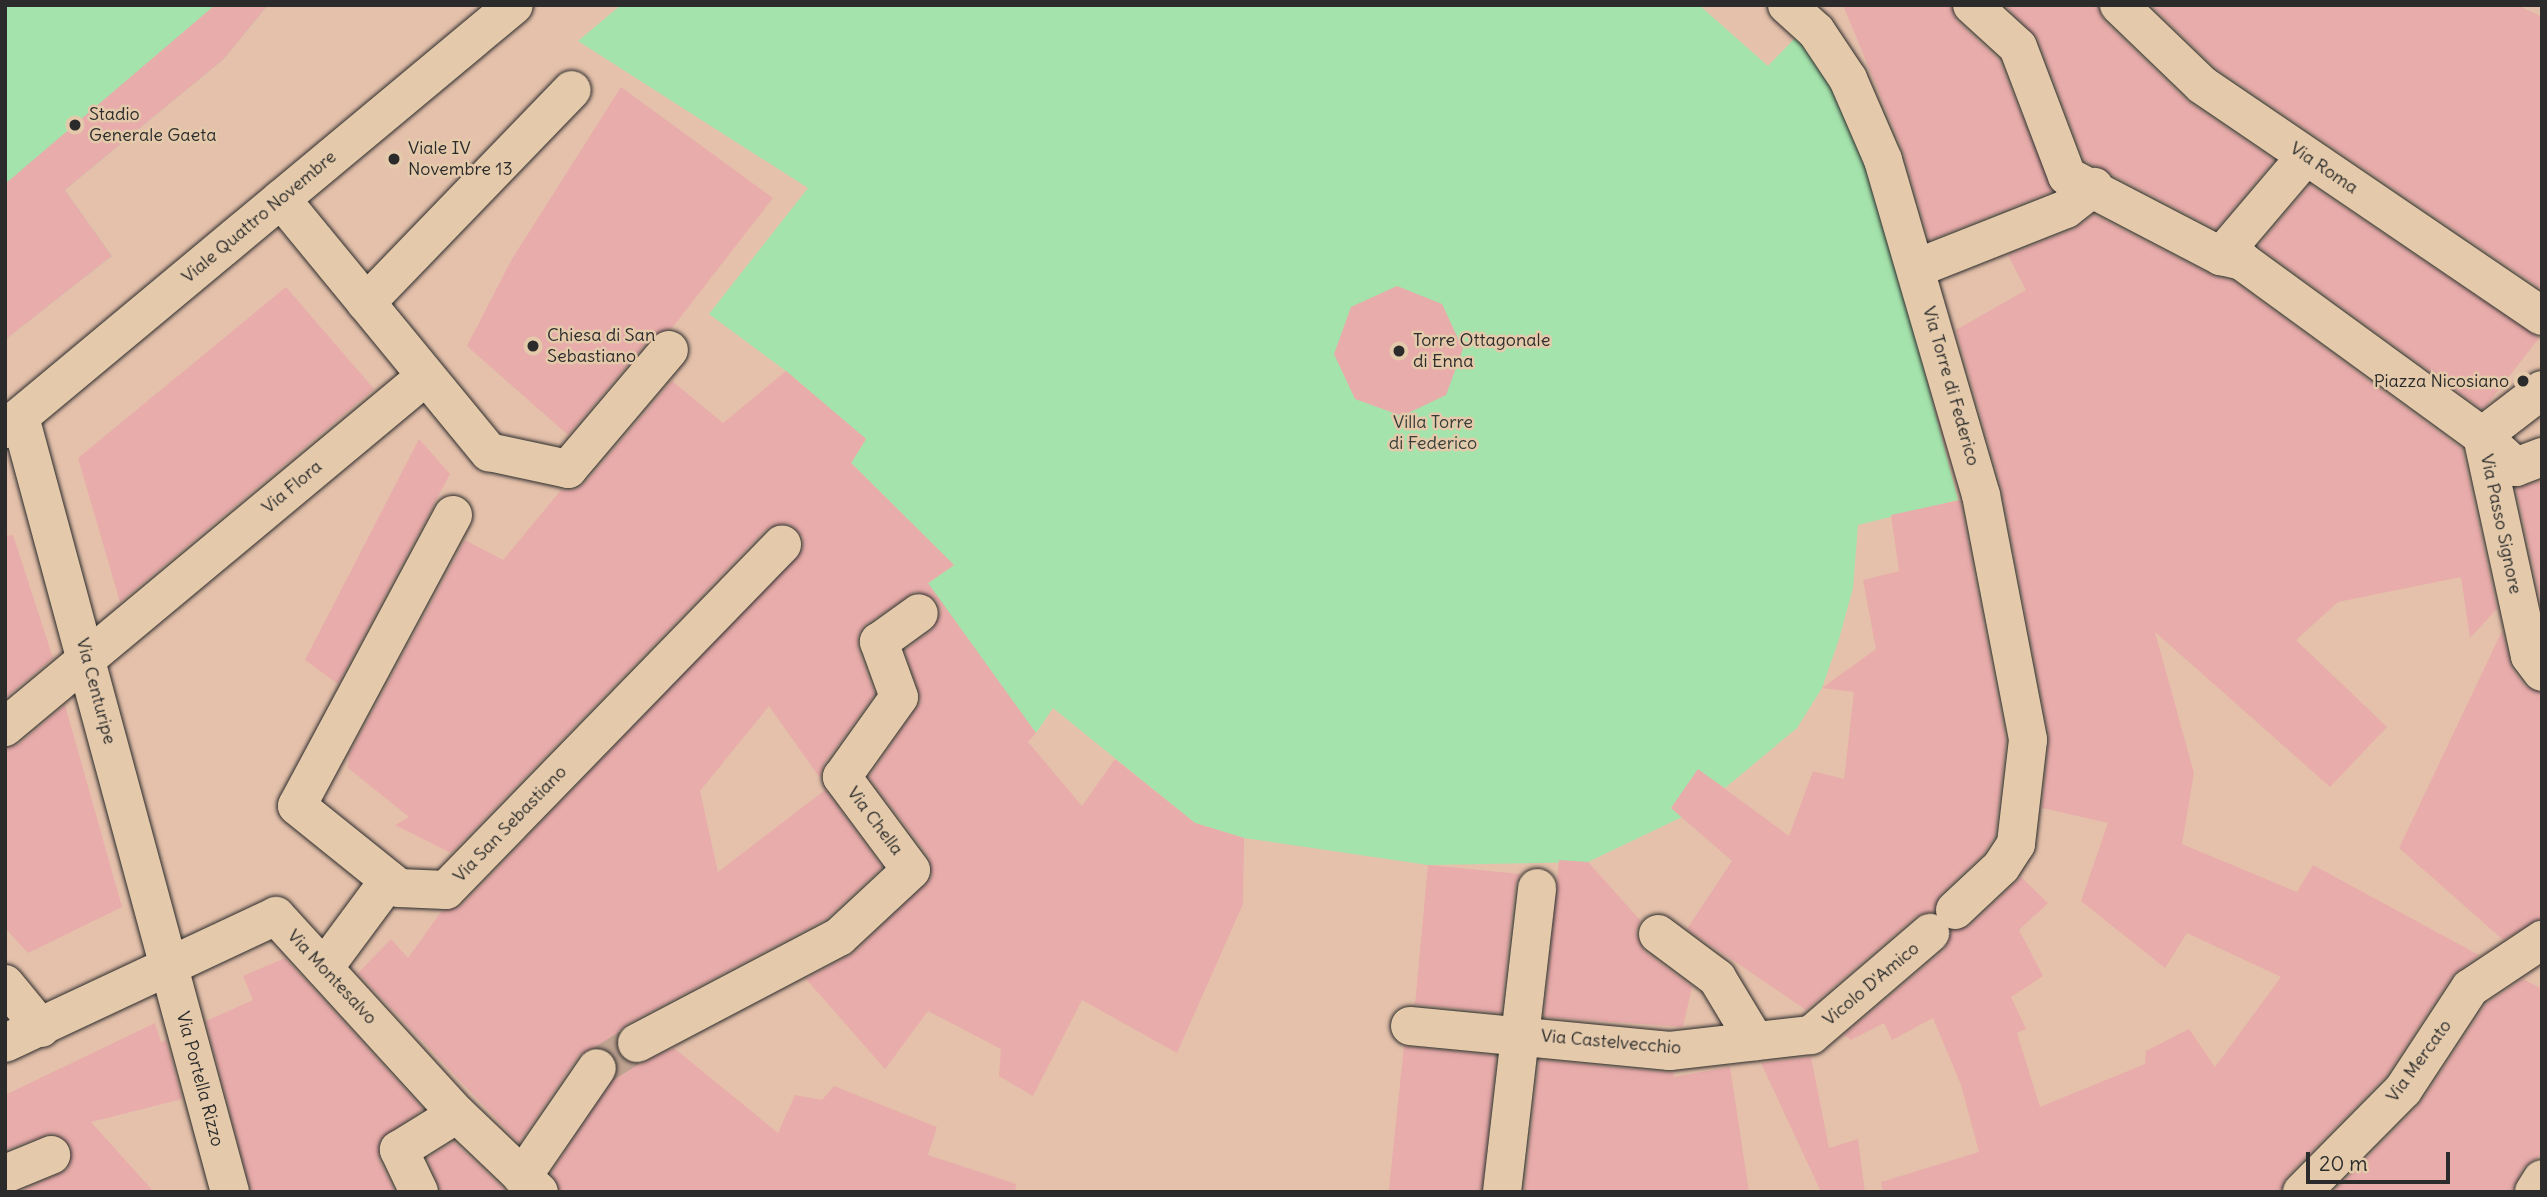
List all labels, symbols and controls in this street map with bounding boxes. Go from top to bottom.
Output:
place label: Stadio Generale Gaeta [89,104,216,146]
marker: Stadio Generale Gaeta [67,117,83,133]
street label: Via Roma [2286,137,2362,199]
place label: Viale IV Novembre 13 [408,138,513,180]
street label: Viale Quattro Novembre [178,146,340,288]
marker: Viale IV Novembre 13 [386,151,402,167]
street label: Via Torre di Federico [1918,304,1984,468]
place label: Chiesa di San Sebastiano [547,325,655,368]
place label: Torre Ottagonale di Enna [1413,330,1550,372]
marker: Chiesa di San Sebastiano [525,338,541,354]
marker: Torre Ottagonale di Enna [1391,343,1407,359]
place label: Piazza Nicosiano [2374,370,2509,392]
marker: Piazza Nicosiano [2515,373,2531,389]
park label: Villa Torre di Federico [1389,412,1477,454]
street label: Via Passo Signore [2476,452,2526,596]
street label: Via Flora [258,456,326,518]
street label: Via Centuripe [71,636,121,746]
street label: Via San Sebastiano [449,761,571,887]
street label: Via Chella [842,783,908,859]
street label: Via Montesalvo [283,925,381,1029]
street label: Vicolo D'Amico [1819,938,1923,1030]
street label: Via Portella Rizzo [172,1009,228,1149]
street label: Via Mercato [2382,1016,2456,1106]
street label: Via Castelvecchio [1540,1025,1682,1059]
scale bar [2309,1138,2452,1182]
text: 20 m [2319,1150,2368,1177]

